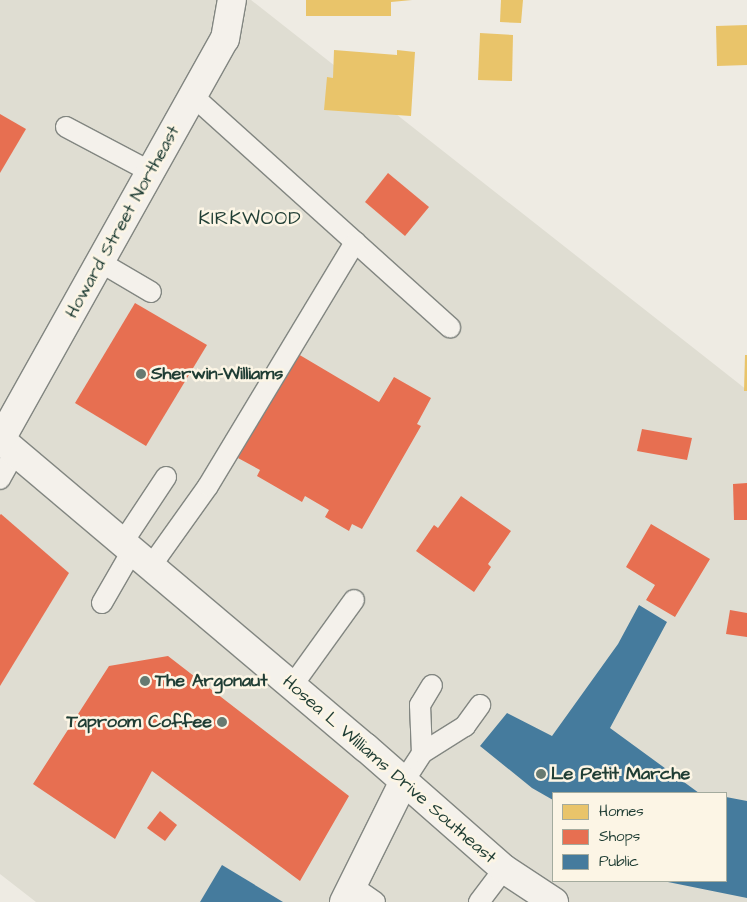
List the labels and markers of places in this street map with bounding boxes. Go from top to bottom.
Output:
place label: Sherwin-Williams [151,363,283,385]
marker: Sherwin-Williams [135,368,147,380]
place label: The Argonaut [155,670,268,692]
marker: The Argonaut [139,675,151,687]
place label: Taproom Coffee [66,711,212,733]
marker: Taproom Coffee [216,716,228,728]
place label: Le Petit Marche [551,763,690,785]
marker: Le Petit Marche [535,768,547,780]

